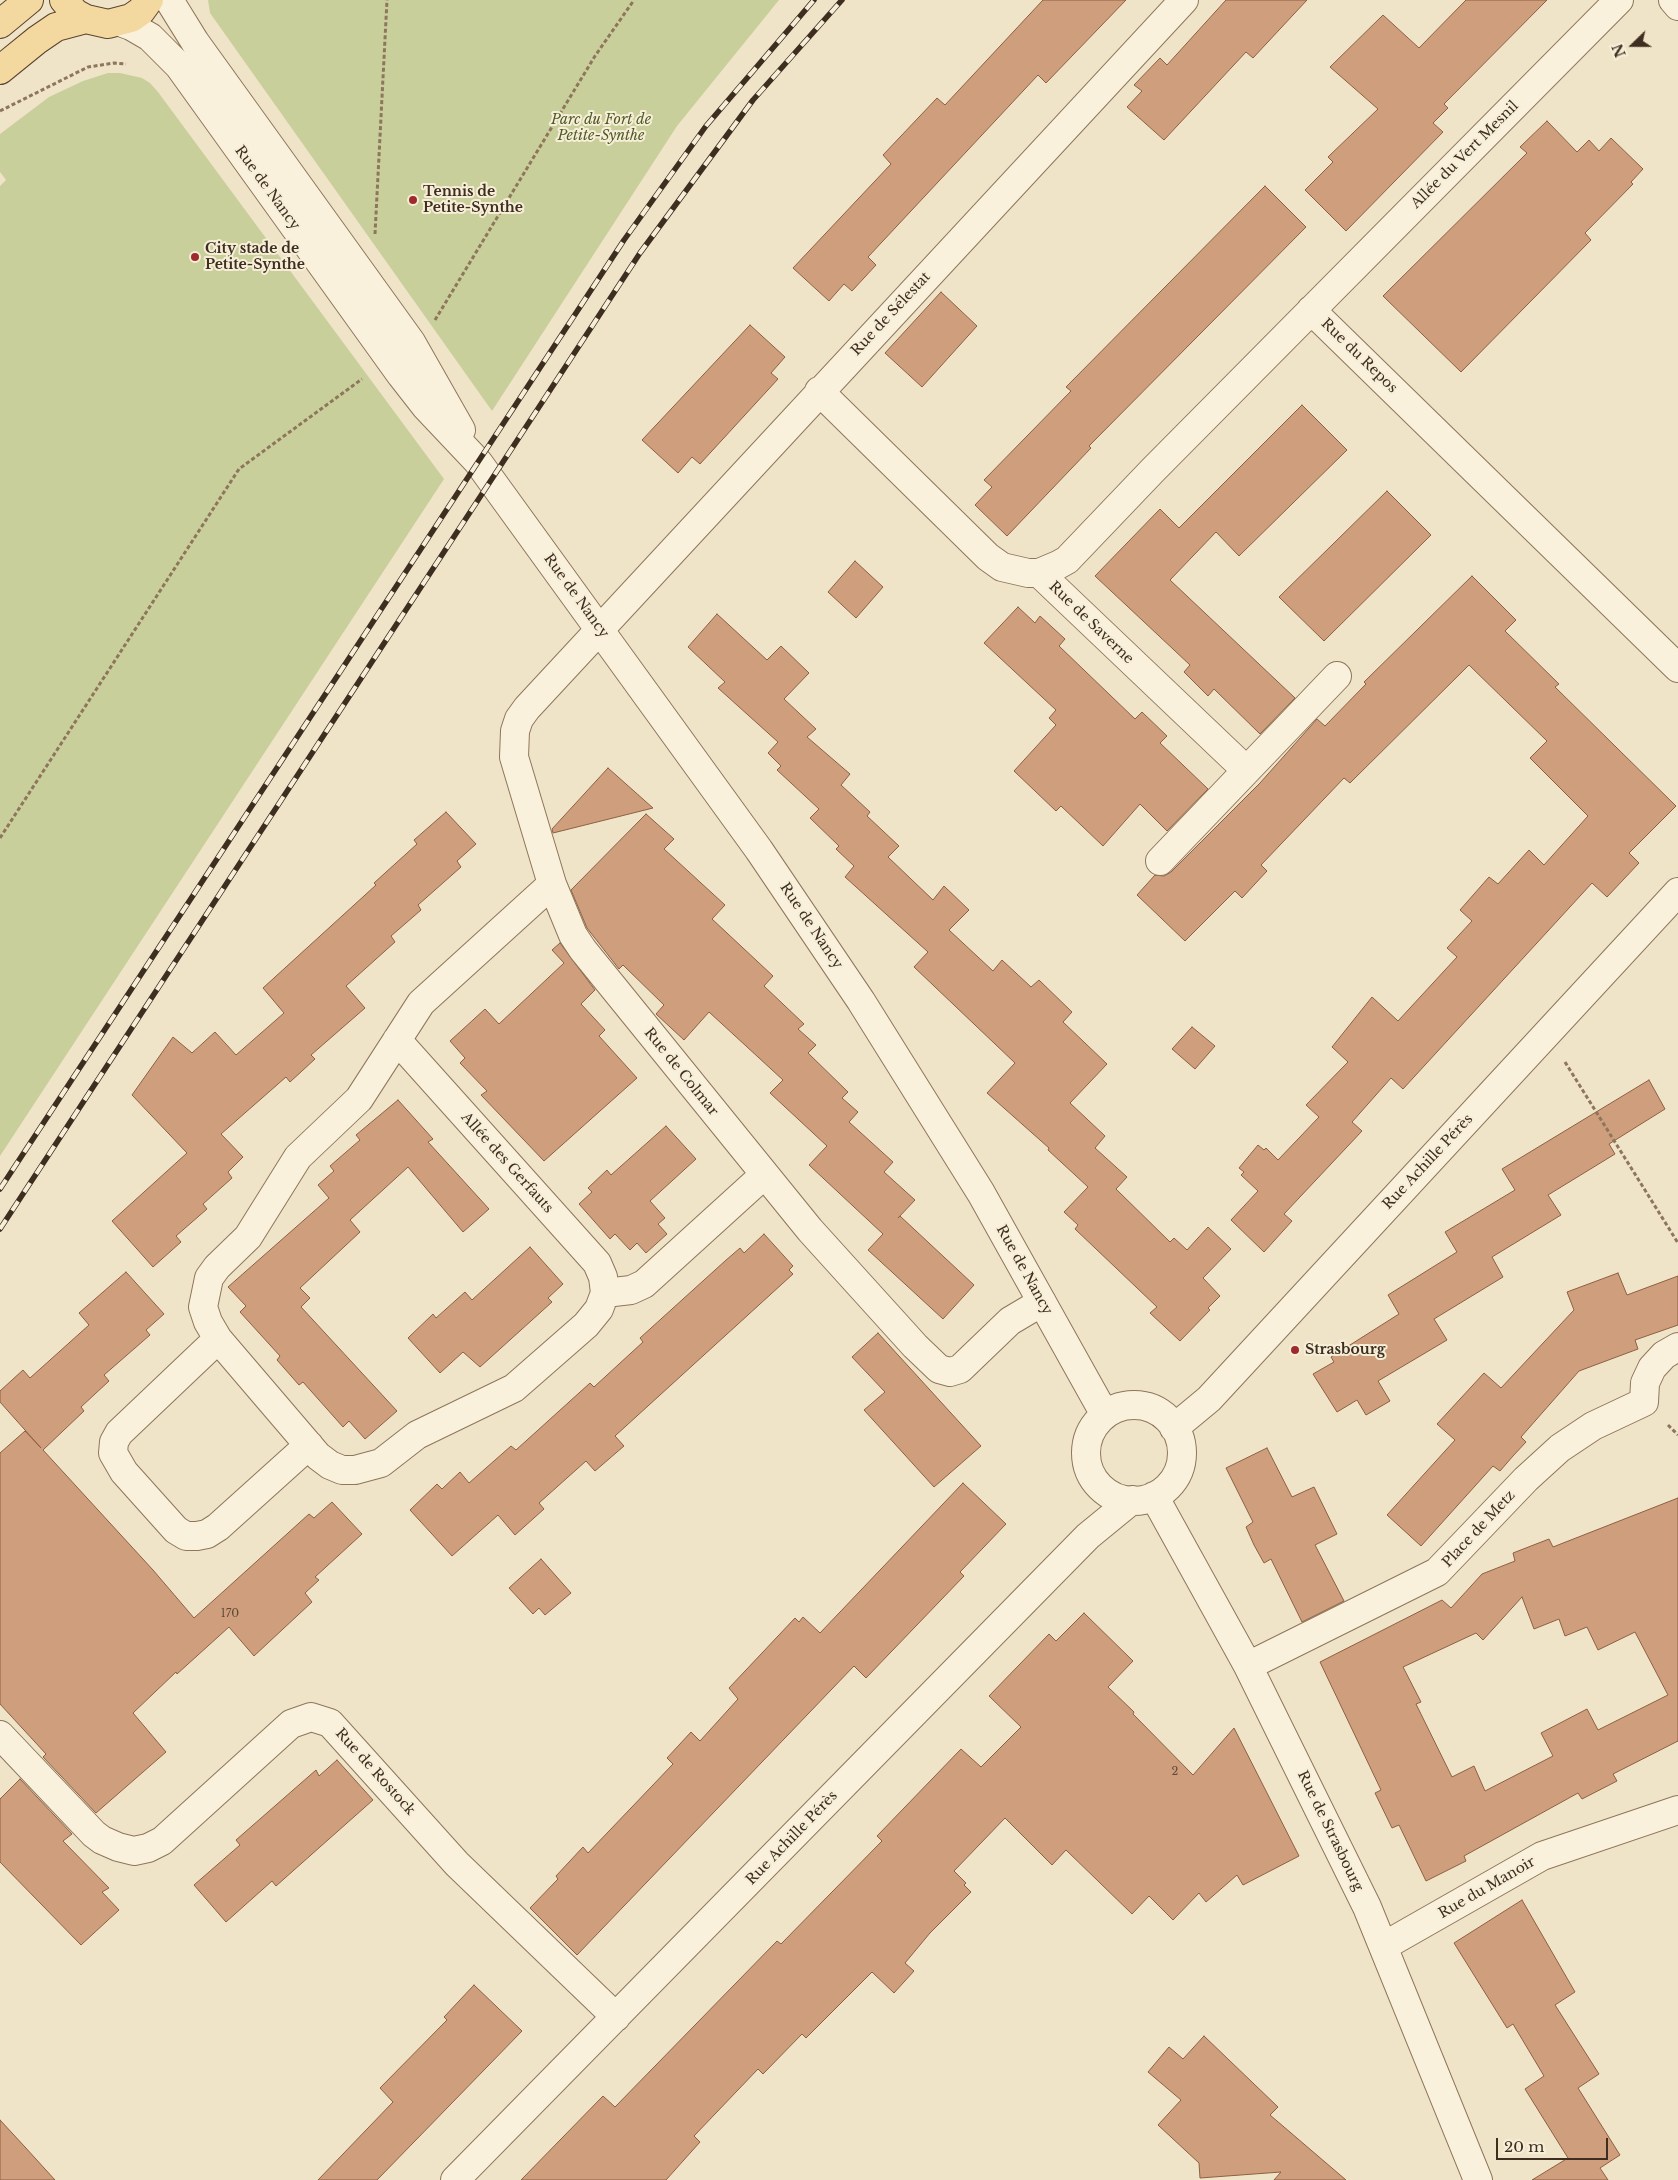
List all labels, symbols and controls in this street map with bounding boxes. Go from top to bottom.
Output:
north arrow [1608,20,1658,70]
text: N [1608,41,1630,60]
street label: Allée du Vert Mesnil [1408,98,1522,212]
park label: Parc du Fort de Petite-Synthe [551,112,651,144]
street label: Rue de Nancy [231,143,303,233]
place label: Tennis de Petite-Synthe [423,184,523,216]
marker: Tennis de Petite-Synthe [407,194,419,206]
place label: City stade de Petite-Synthe [205,241,305,274]
marker: City stade de Petite-Synthe [189,251,201,263]
street label: Rue de Sélestat [848,269,934,359]
street label: Rue du Repos [1317,315,1401,397]
street label: Rue de Nancy [540,551,612,641]
street label: Rue de Saverne [1045,578,1137,668]
street label: Rue de Nancy [776,880,846,972]
street label: Rue de Colmar [640,1025,722,1119]
street label: Allée des Gerfauts [458,1109,556,1217]
street label: Rue Achille Pérès [1380,1111,1476,1213]
street label: Rue de Nancy [992,1222,1056,1318]
place label: Strasbourg [1305,1342,1385,1358]
marker: Strasbourg [1289,1344,1301,1356]
street label: Place de Metz [1439,1487,1519,1571]
house number: 170 [221,1607,239,1621]
street label: Rue de Rostock [332,1725,418,1819]
house number: 2 [1172,1765,1178,1779]
street label: Rue de Strasbourg [1294,1768,1366,1894]
street label: Rue Achille Pérès [743,1787,841,1889]
street label: Rue du Manoir [1436,1854,1538,1922]
scale bar [1498,2128,1610,2160]
text: 20 m [1504,2137,1544,2156]

